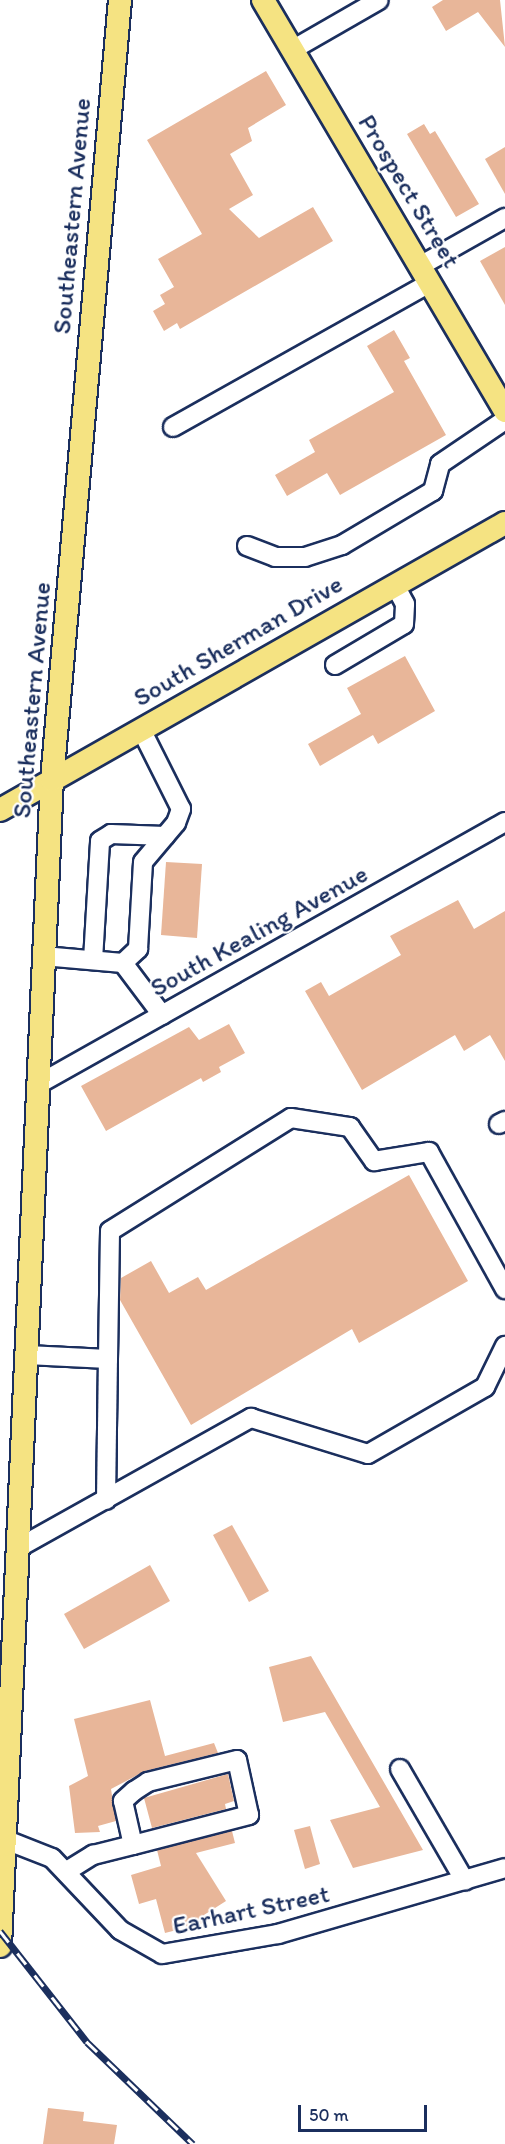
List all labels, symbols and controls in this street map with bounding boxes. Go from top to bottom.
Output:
street label: Southeastern Avenue [46,97,98,335]
street label: Prospect Street [351,109,467,273]
street label: South Sherman Drive [128,569,348,713]
street label: Southeastern Avenue [6,581,58,819]
street label: South Kealing Avenue [146,859,372,1003]
street label: Earhart Street [170,1878,332,1942]
scale bar [301,2093,430,2131]
text: 50 m [309,2104,349,2126]

